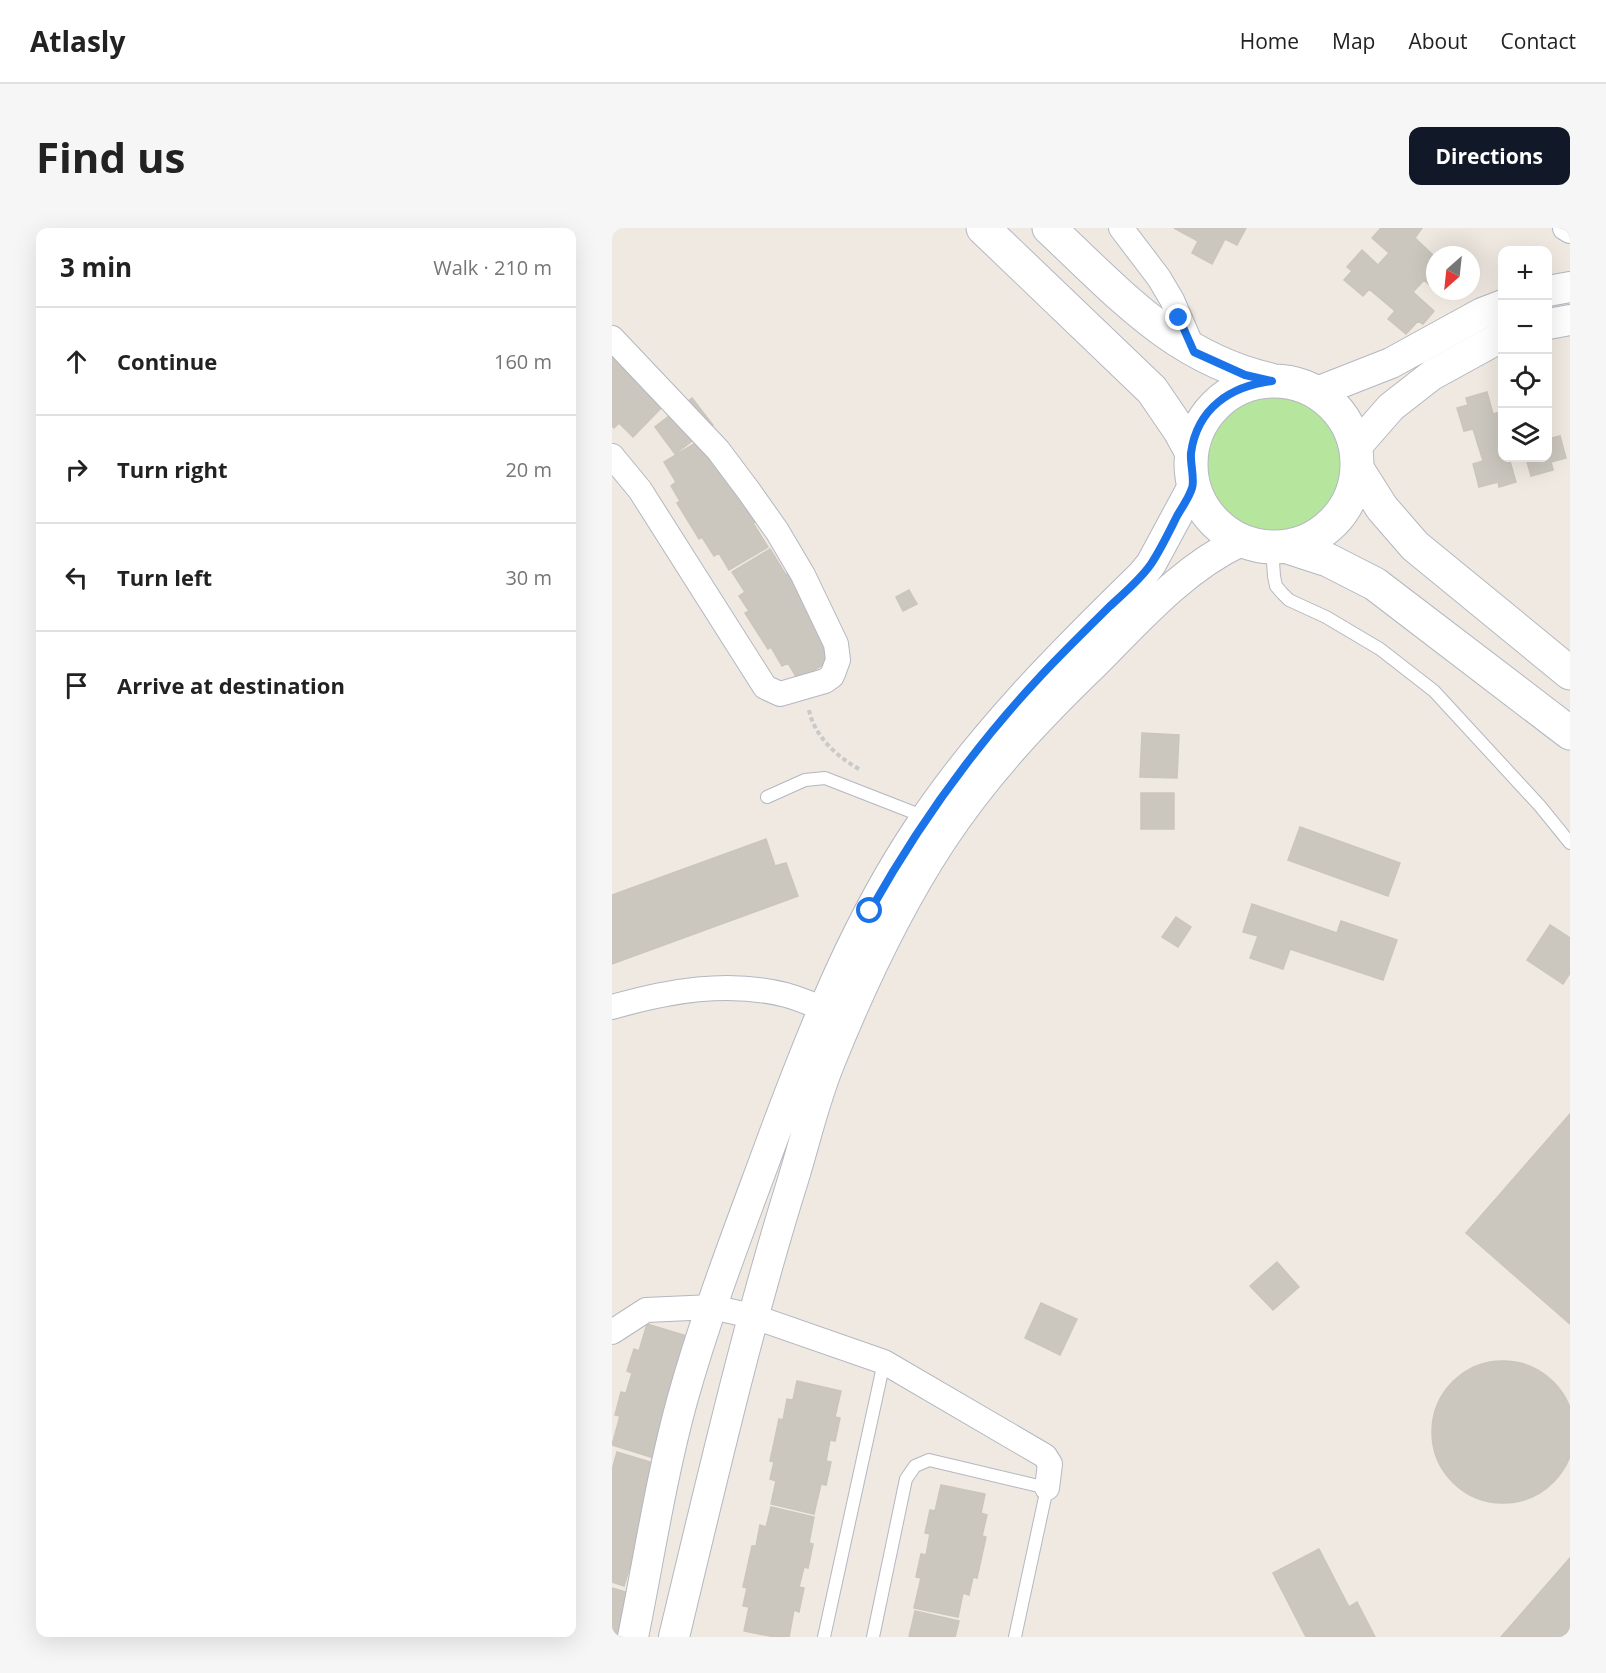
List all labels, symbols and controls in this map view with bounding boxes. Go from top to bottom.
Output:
text: Atlasly [30,22,125,60]
text: Home [1240,27,1299,55]
text: Map [1332,27,1375,55]
text: About [1408,27,1468,55]
text: Contact [1501,27,1576,55]
button: Directions [1409,127,1570,185]
text: Find us [36,128,185,185]
north arrow [1426,246,1480,300]
map controls [1498,246,1552,462]
button: + [1498,246,1552,300]
text: 3 min [60,249,132,285]
text: Walk · 210 m [433,254,552,281]
button: − [1498,300,1552,354]
route end [1165,304,1191,330]
icon: ahead [60,345,93,378]
text: Continue [117,346,217,376]
text: 160 m [494,348,552,375]
button: locate [1498,354,1552,408]
button: layers [1498,408,1552,462]
icon: right [60,453,93,486]
text: Turn right [117,454,228,484]
text: 20 m [505,456,552,483]
icon: left [60,561,93,594]
text: Turn left [117,562,212,592]
text: 30 m [505,564,552,591]
icon: arrive [60,669,93,702]
text: Arrive at destination [117,670,345,700]
route start [856,897,882,923]

